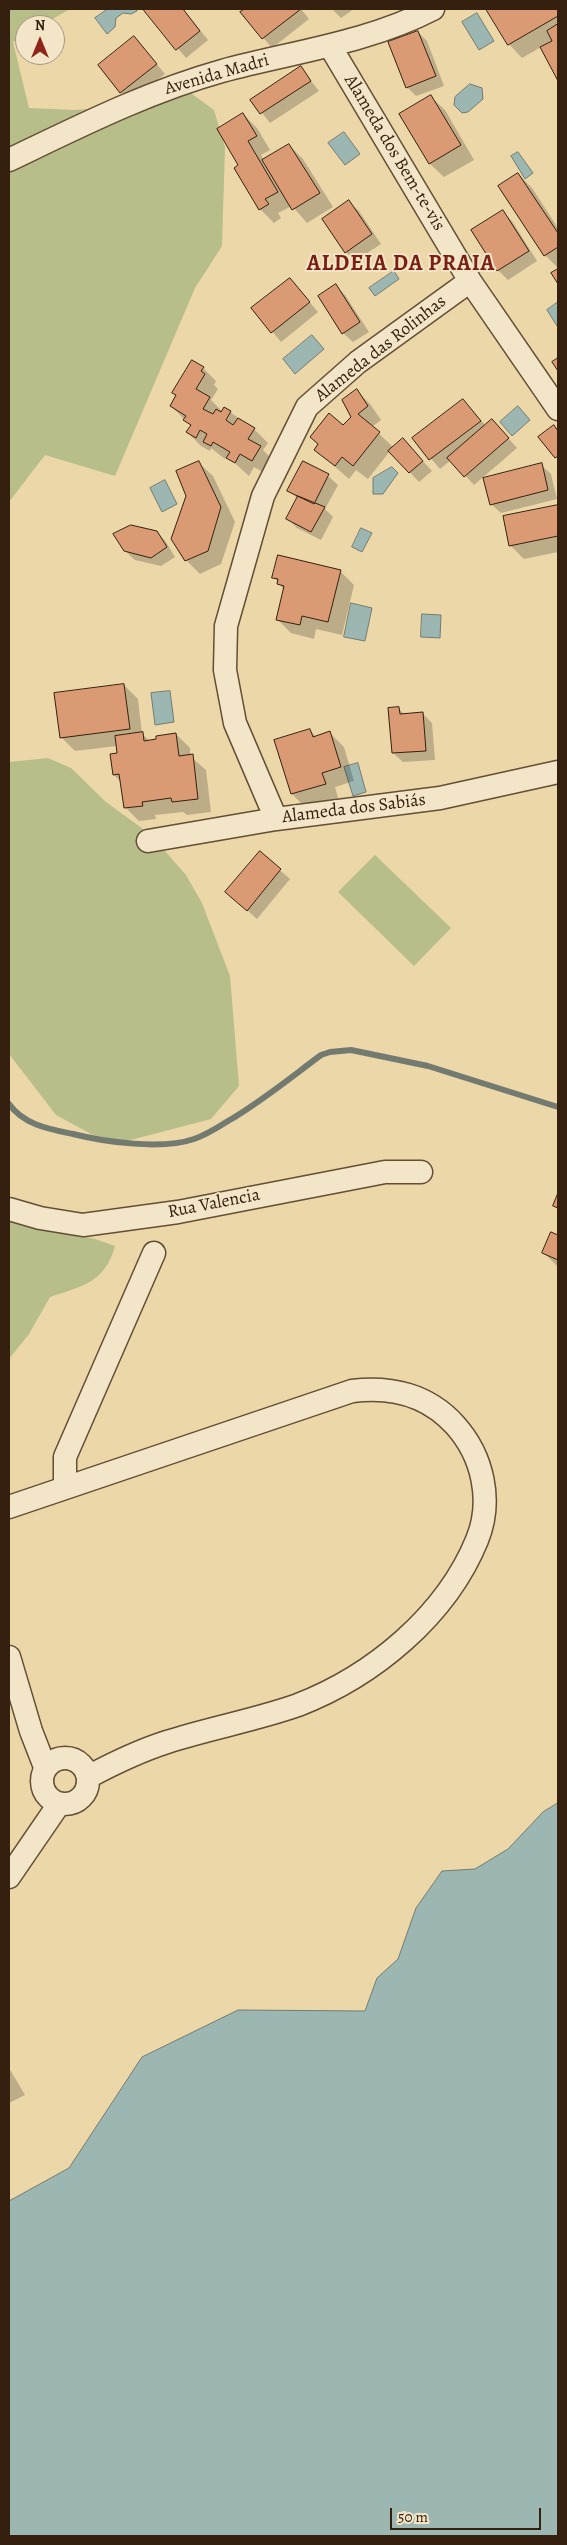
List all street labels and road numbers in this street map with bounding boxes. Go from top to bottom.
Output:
street label: Avenida Madri [162,50,272,100]
street label: Alameda dos Bem-te-vis [339,71,449,235]
street label: Alameda das Rolinhas [311,291,451,407]
street label: Alameda dos Sabiás [281,789,427,829]
street label: Rua Valencia [166,1184,262,1224]

